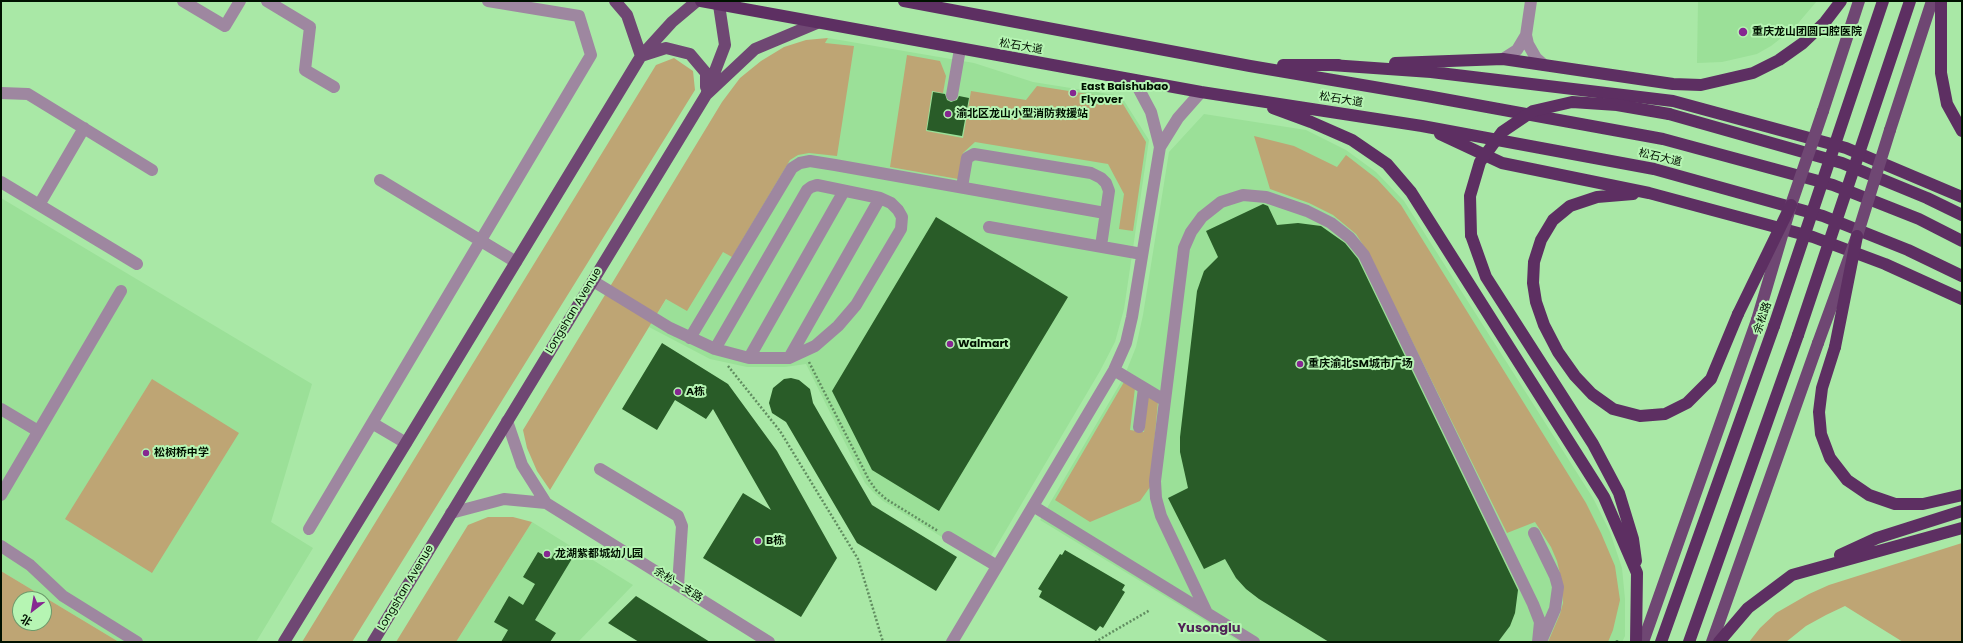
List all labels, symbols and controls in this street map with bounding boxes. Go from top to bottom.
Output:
place label: 重庆龙山团圆口腔医院 [1752,25,1862,39]
marker: 重庆龙山团圆口腔医院 [1737,26,1749,38]
street label: 松石大道 [998,37,1044,57]
place label: East Baishubao Flyover [1081,80,1168,106]
marker: East Baishubao Flyover [1068,88,1078,98]
street label: 松石大道 [1318,90,1364,110]
place label: 渝北区龙山小型消防救援站 [956,107,1088,121]
marker: 渝北区龙山小型消防救援站 [943,109,953,119]
street label: 松石大道 [1637,147,1683,169]
street label: Longshan Avenue [543,266,605,356]
street label: 余松路 [1751,300,1775,336]
place label: Walmart [958,337,1009,351]
marker: Walmart [945,339,955,349]
place label: 重庆渝北SM城市广场 [1308,357,1413,371]
marker: 重庆渝北SM城市广场 [1295,359,1305,369]
place label: A栋 [686,385,705,399]
marker: A栋 [673,387,683,397]
place label: 松树桥中学 [154,446,209,460]
marker: 松树桥中学 [141,448,151,458]
place label: B栋 [766,534,784,548]
marker: B栋 [753,536,763,546]
street label: Longshan Avenue [375,543,437,633]
place label: 龙湖紫都城幼儿园 [555,547,643,561]
marker: 龙湖紫都城幼儿园 [542,549,552,559]
street label: 余松一支路 [651,565,705,605]
north arrow [12,591,52,631]
text: 北 [17,611,35,630]
district label: Yusonglu [1177,621,1241,637]

